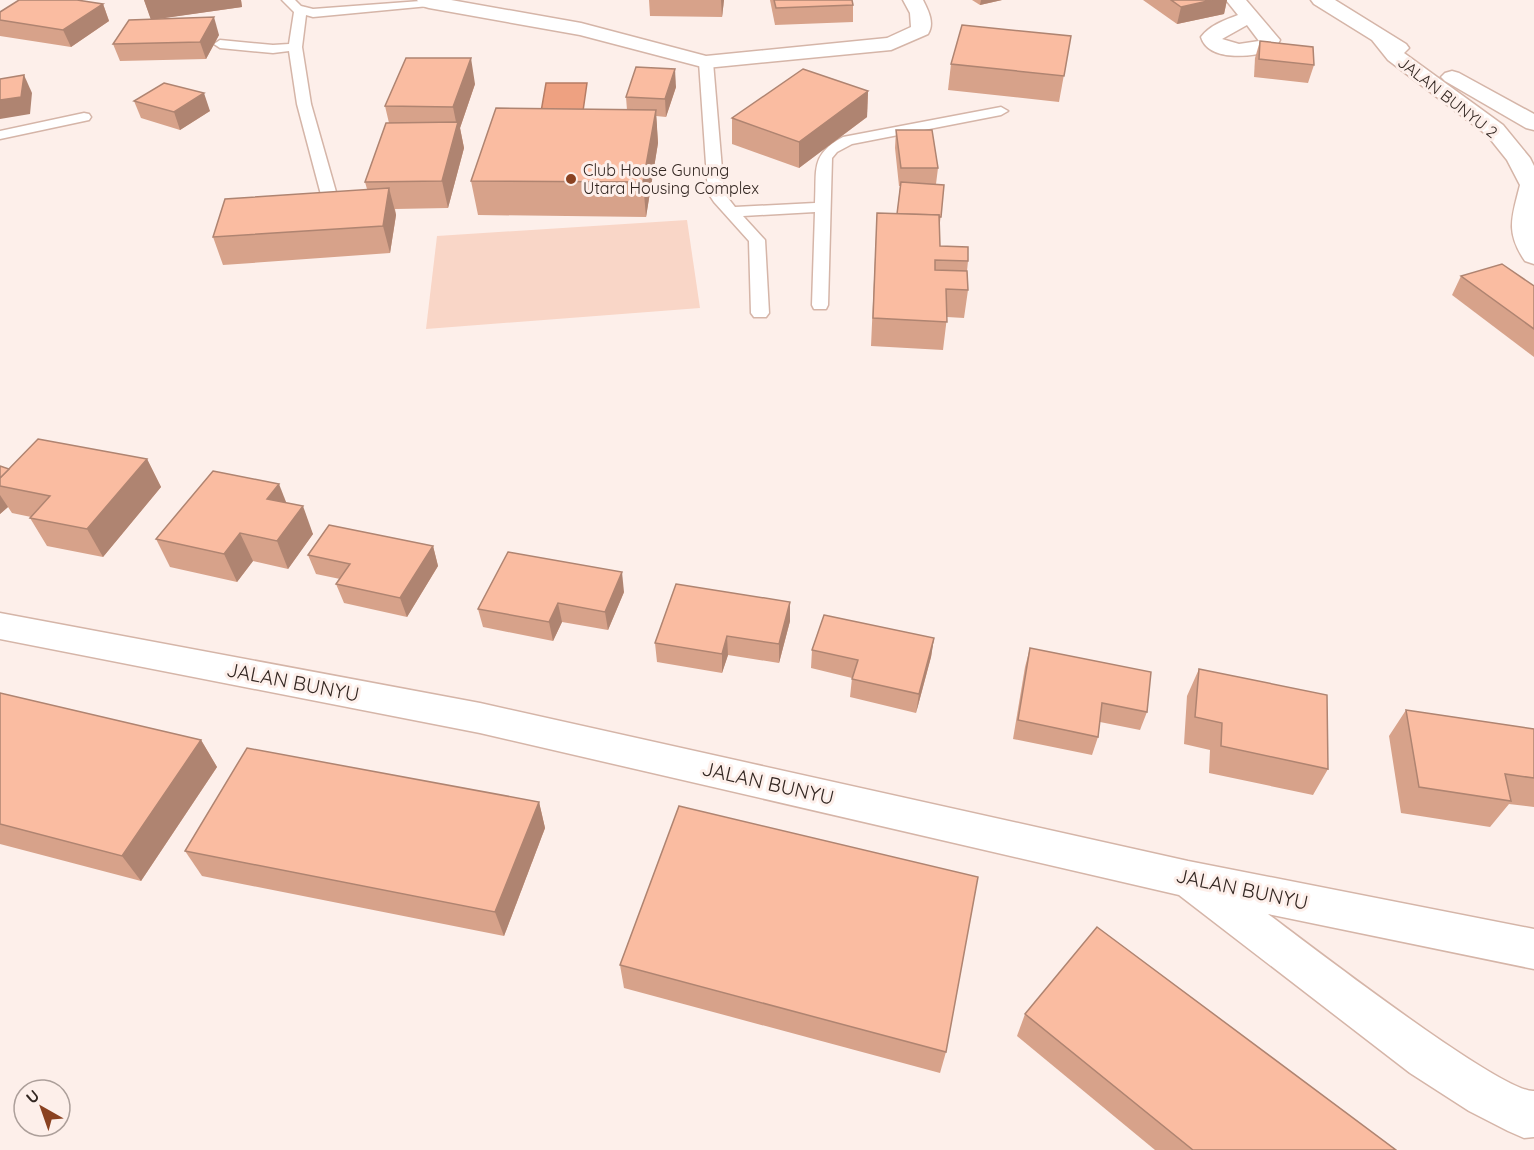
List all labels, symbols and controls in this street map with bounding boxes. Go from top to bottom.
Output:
street label: JALAN BUNYU 2 [1394,52,1502,142]
place label: Club House Gunung Utara Housing Complex [583,160,759,198]
marker: Club House Gunung Utara Housing Complex [564,172,578,186]
street label: JALAN BUNYU [225,656,362,707]
street label: JALAN BUNYU [700,755,837,810]
street label: JALAN BUNYU [1174,862,1311,915]
north arrow [12,1078,72,1138]
text: U [22,1085,43,1108]

